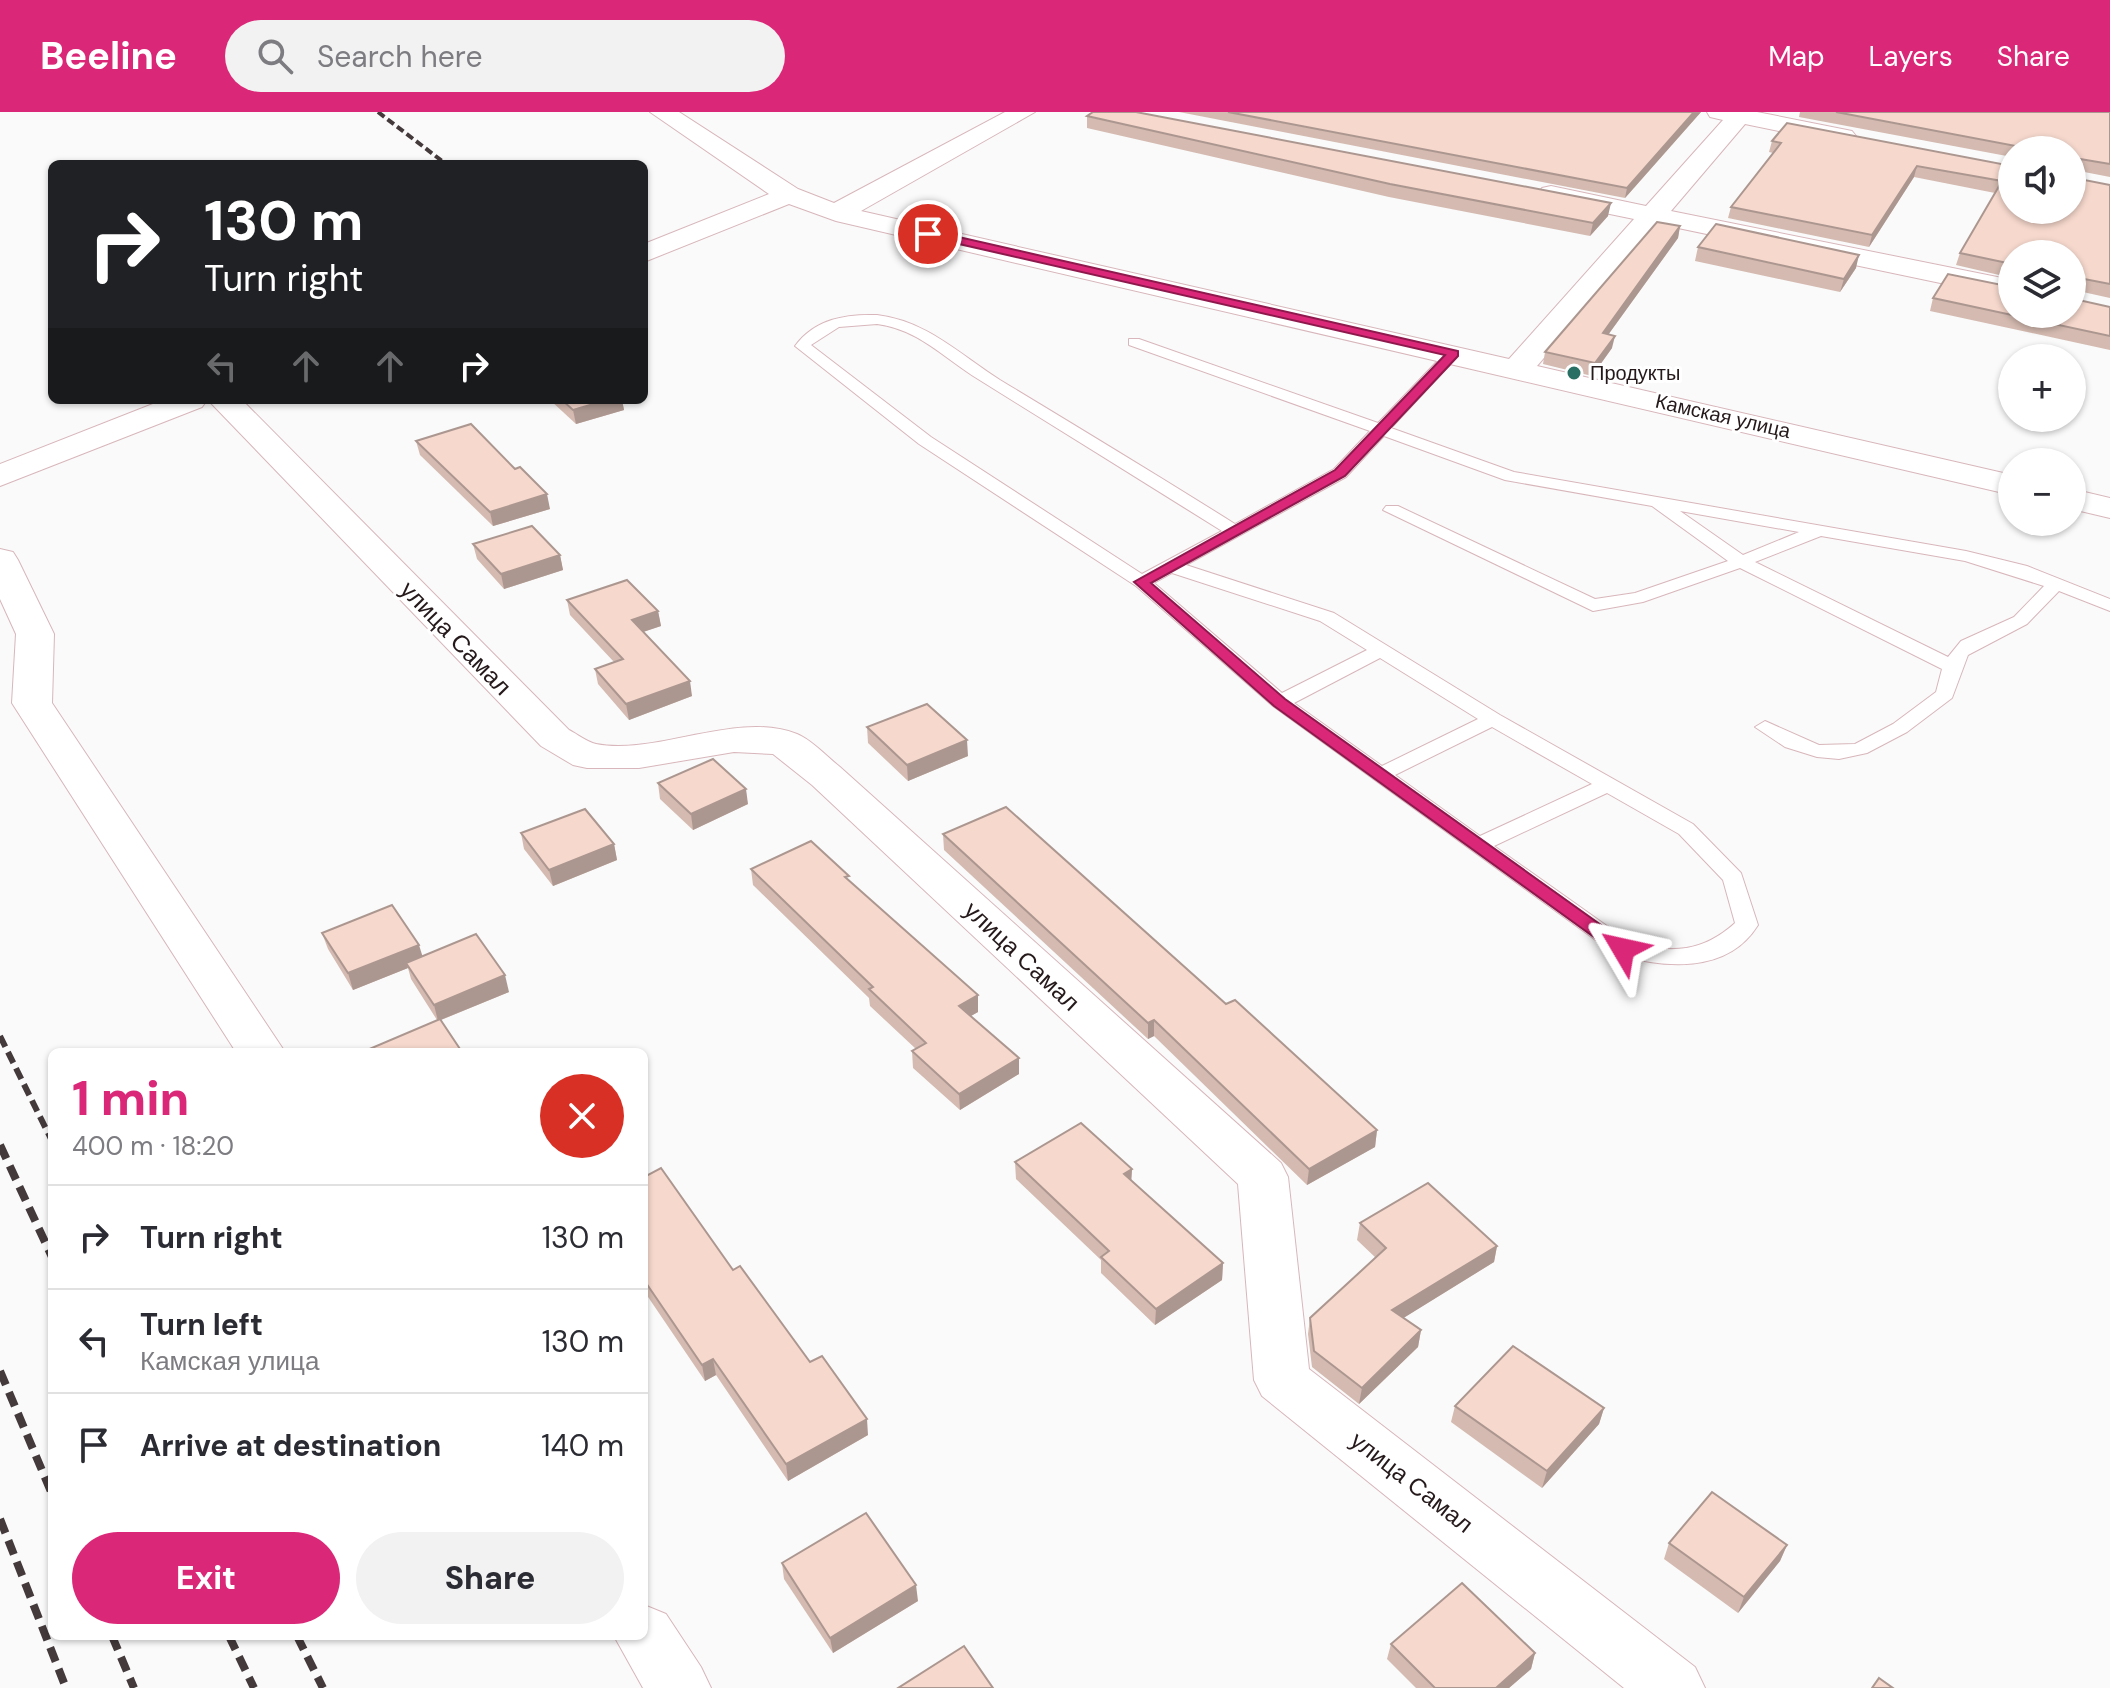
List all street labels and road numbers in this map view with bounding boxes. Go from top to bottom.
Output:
street label: Камская улица [1653,388,1794,444]
street label: улица Самал [394,574,518,702]
street label: улица Самал [958,894,1086,1018]
street label: улица Самал [1344,1424,1480,1540]

